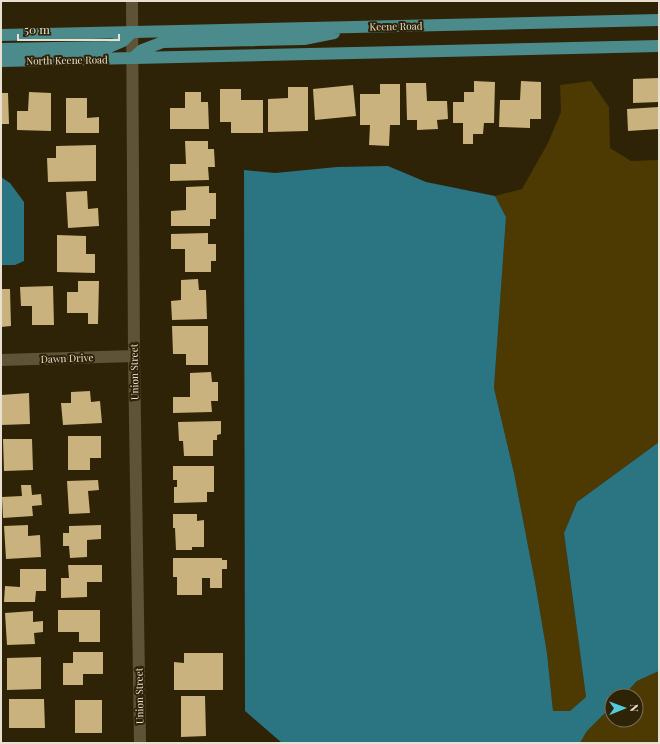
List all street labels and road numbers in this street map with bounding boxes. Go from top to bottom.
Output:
street label: Keene Road [369,19,423,33]
street label: North Keene Road [26,52,108,68]
street label: Union Street [127,343,141,400]
street label: Dawn Drive [40,350,94,366]
street label: Union Street [132,667,146,724]

